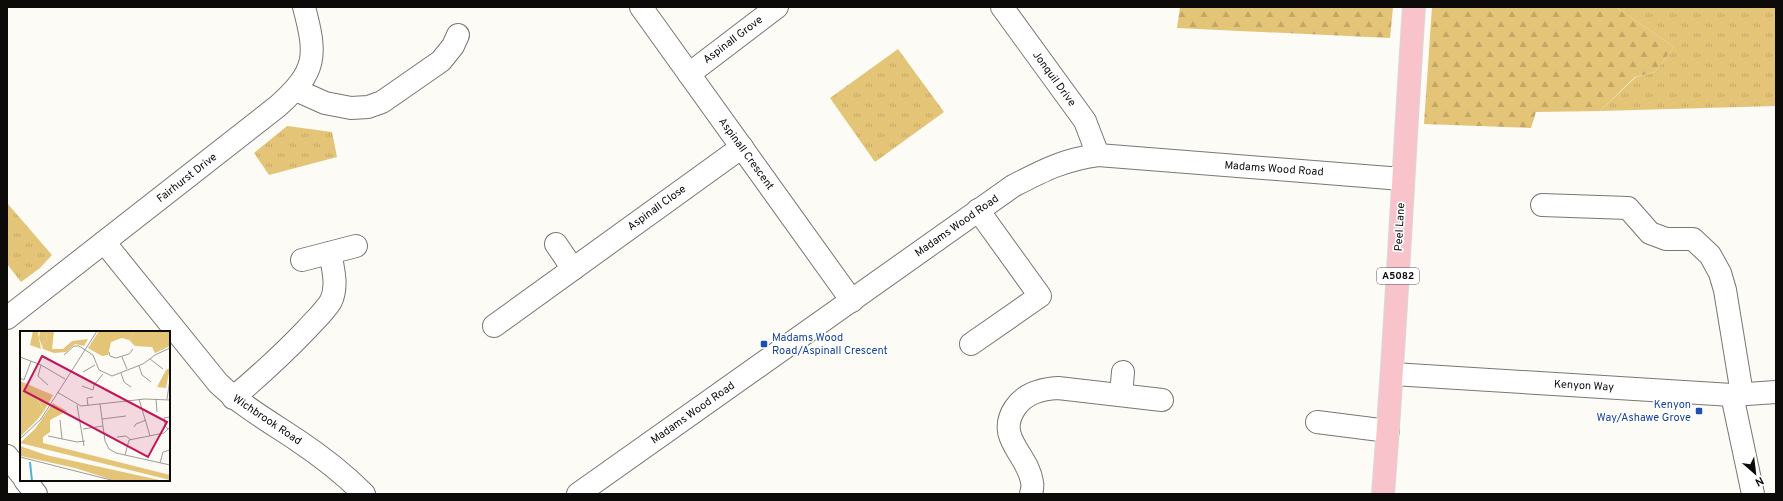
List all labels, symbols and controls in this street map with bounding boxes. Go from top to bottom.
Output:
street label: Aspinall Grove [700,13,766,67]
street label: Jonquil Drive [1029,49,1079,110]
street label: Aspinall Crescent [715,115,777,193]
street label: Fairhurst Drive [154,150,220,206]
street label: Madams Wood Road [1224,159,1324,179]
street label: Aspinall Close [625,182,689,234]
street label: Madams Wood Road [912,192,1002,260]
street label: Peel Lane [1392,202,1408,252]
road number: A5082 [1377,268,1419,284]
inset map [20,331,170,481]
place label: Madams Wood Road/Aspinall Crescent [772,331,888,358]
marker: Madams Wood Road/Aspinall Crescent [759,339,769,349]
street label: Kenyon Way [1554,377,1615,395]
street label: Madams Wood Road [648,379,738,447]
street label: Wichbrook Road [230,392,304,448]
place label: Kenyon Way/Ashawe Grove [1597,398,1691,425]
marker: Kenyon Way/Ashawe Grove [1694,406,1704,416]
north arrow [1735,453,1775,493]
text: N [1752,473,1766,489]

